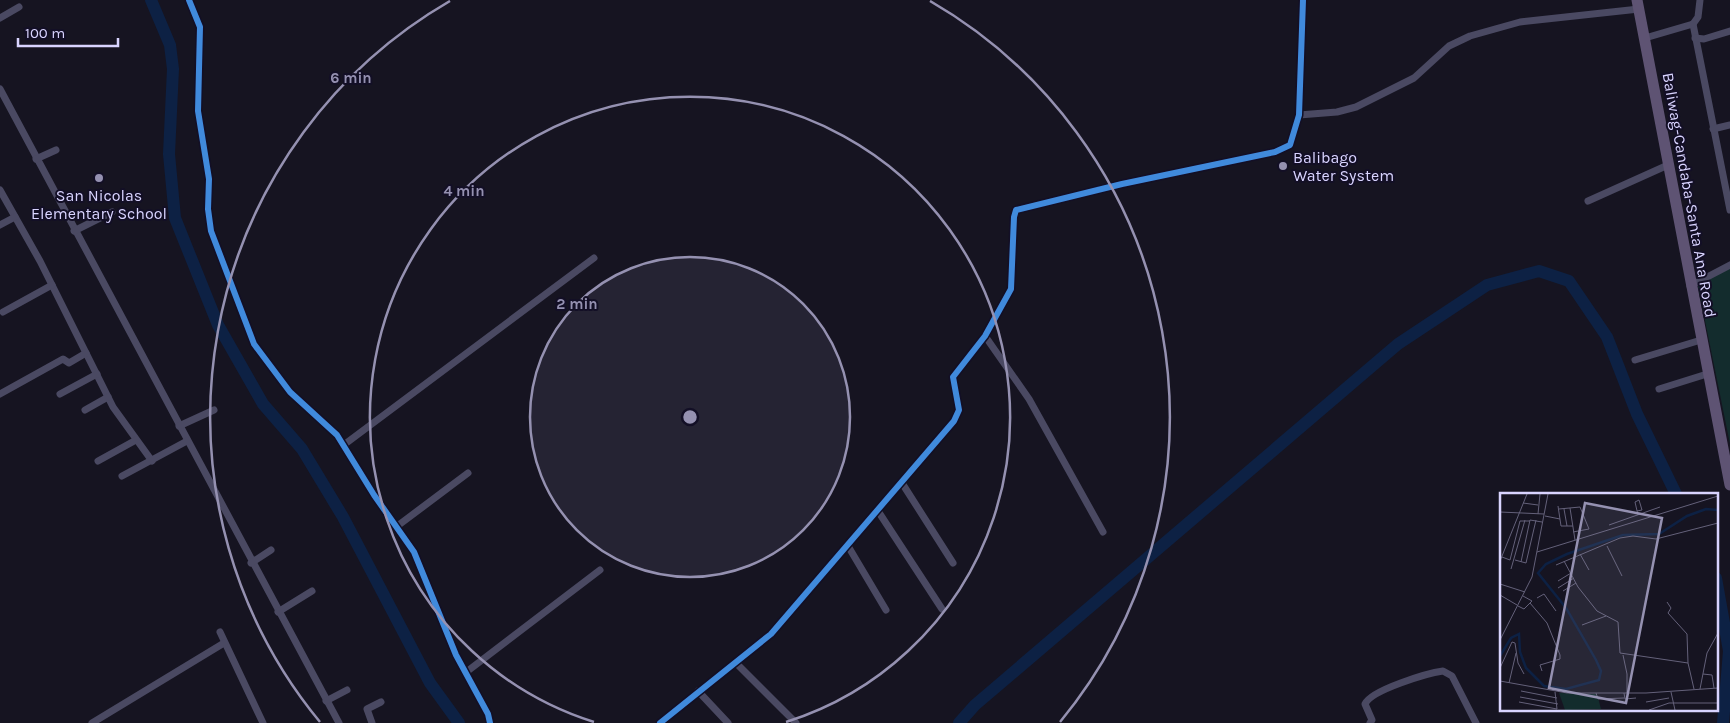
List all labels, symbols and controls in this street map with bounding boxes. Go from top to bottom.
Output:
scale bar [18,15,118,47]
text: 100 m [25,24,65,42]
text: 6 min [330,69,372,87]
street label: Baliwag-Candaba-Santa Ana Road [1659,71,1720,319]
place label: Balibago Water System [1293,148,1394,185]
marker: Balibago Water System [1277,160,1289,172]
marker: San Nicolas Elementary School [93,172,105,184]
text: 4 min [443,182,485,200]
place label: San Nicolas Elementary School [31,186,167,223]
text: 2 min [556,295,598,313]
centre of rings [681,408,699,426]
inset map [1500,493,1718,710]

